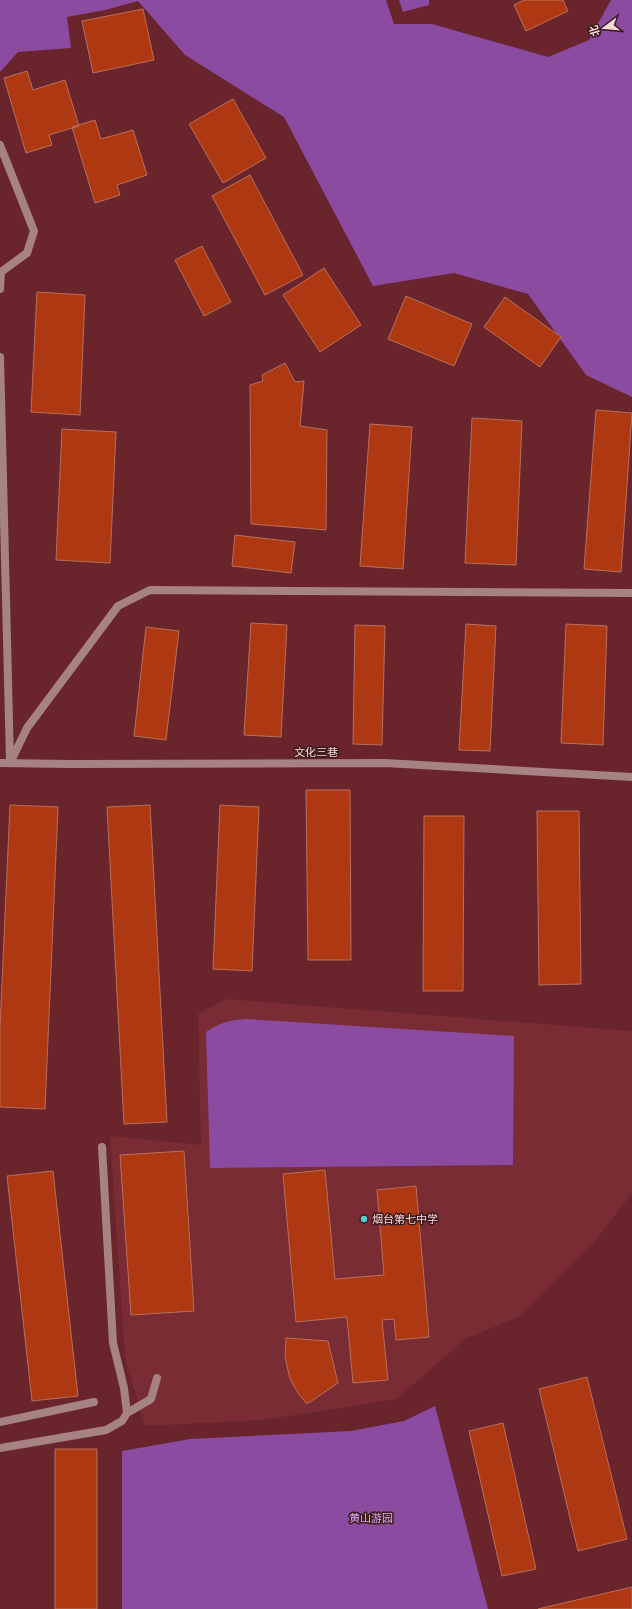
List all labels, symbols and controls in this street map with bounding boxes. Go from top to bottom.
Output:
north arrow [584,8,624,48]
text: 北 [587,24,602,38]
street label: 文化三巷 [294,746,338,758]
place label: 烟台第七中学 [372,1213,438,1225]
marker: 烟台第七中学 [359,1214,369,1224]
park label: 黄山游园 [349,1512,393,1524]

